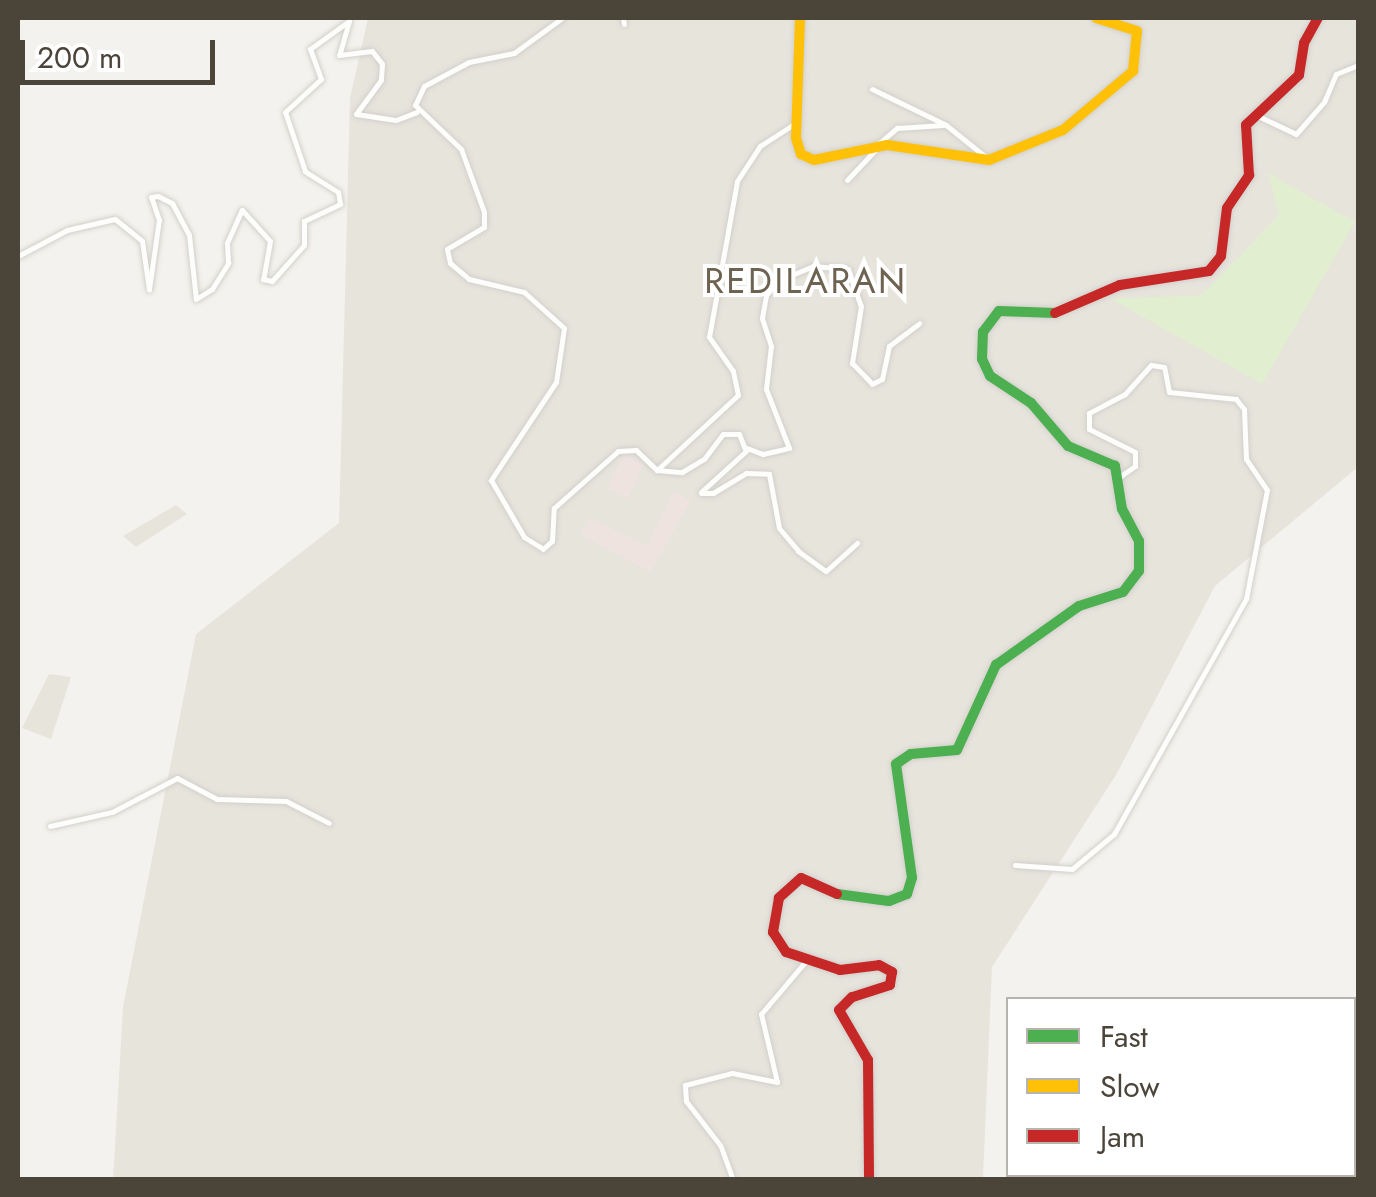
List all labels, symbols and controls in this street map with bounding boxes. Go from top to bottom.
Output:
scale bar [25,20,220,82]
text: 200 m [37,36,122,79]
district label: REDILARAN [704,260,908,302]
legend [1006,997,1356,1177]
text: Fast [1100,1015,1148,1058]
text: Slow [1100,1065,1160,1108]
text: Jam [1100,1115,1145,1158]

